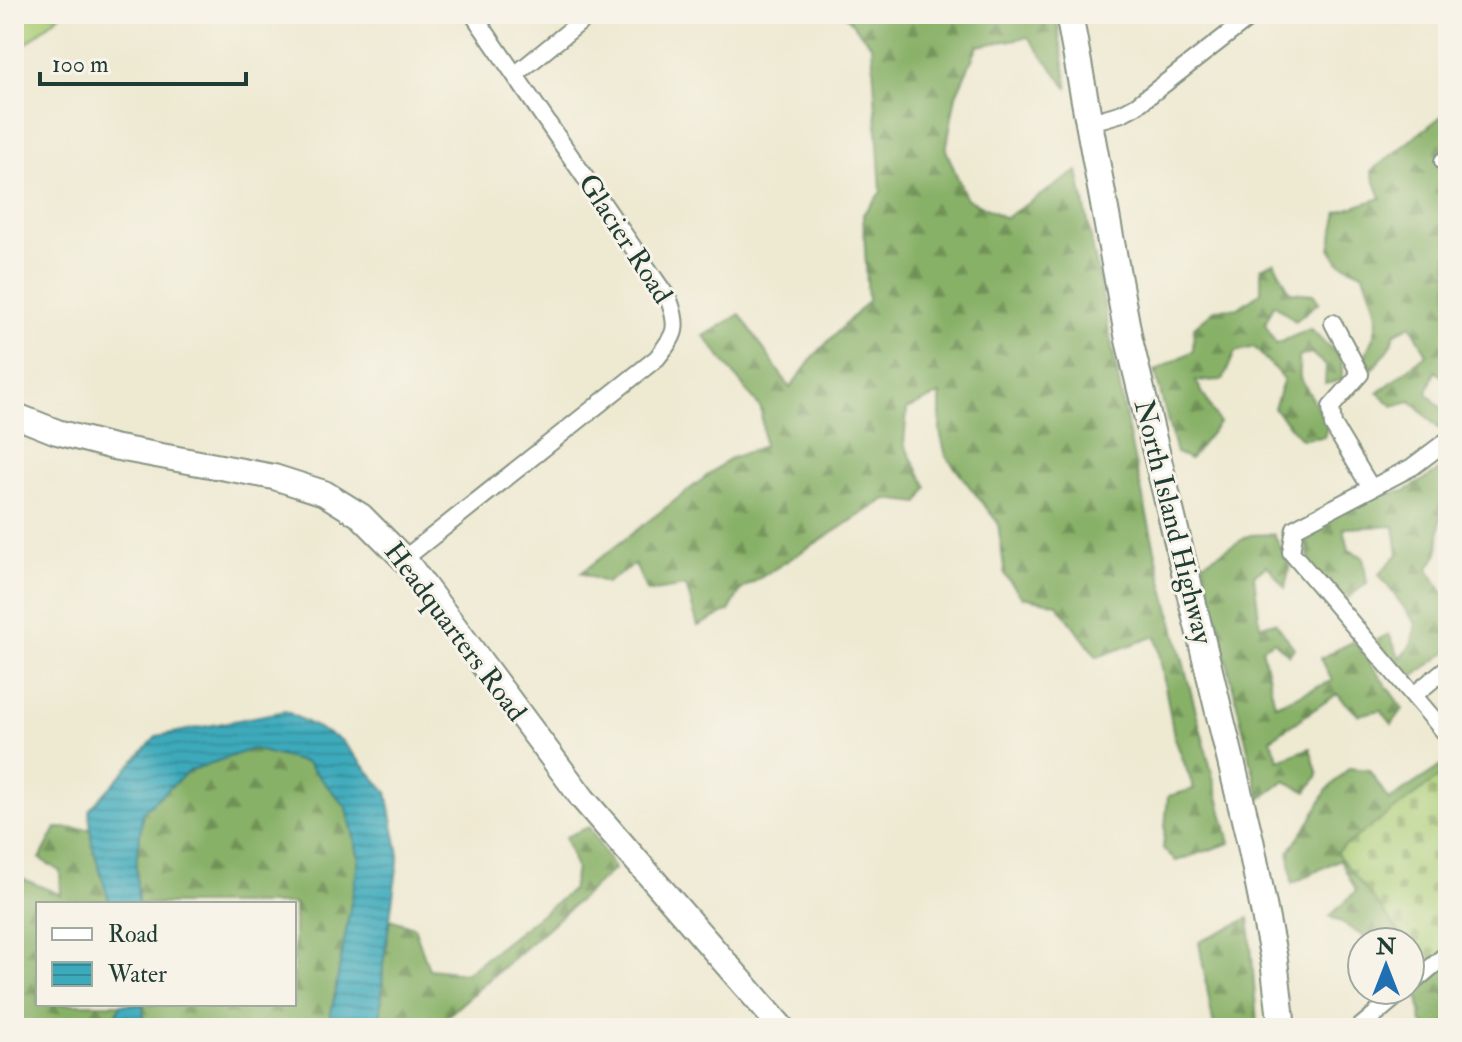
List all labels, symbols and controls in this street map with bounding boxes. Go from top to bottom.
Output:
scale bar [40,36,246,86]
text: 100 m [52,49,109,80]
street label: Glacier Road [570,168,680,311]
street label: North Island Highway [1126,396,1220,649]
street label: Headquarters Road [376,535,534,729]
legend [36,902,296,1006]
text: Road [108,919,158,950]
north arrow [1346,926,1426,1006]
text: N [1375,933,1396,961]
text: Water [107,959,167,990]

